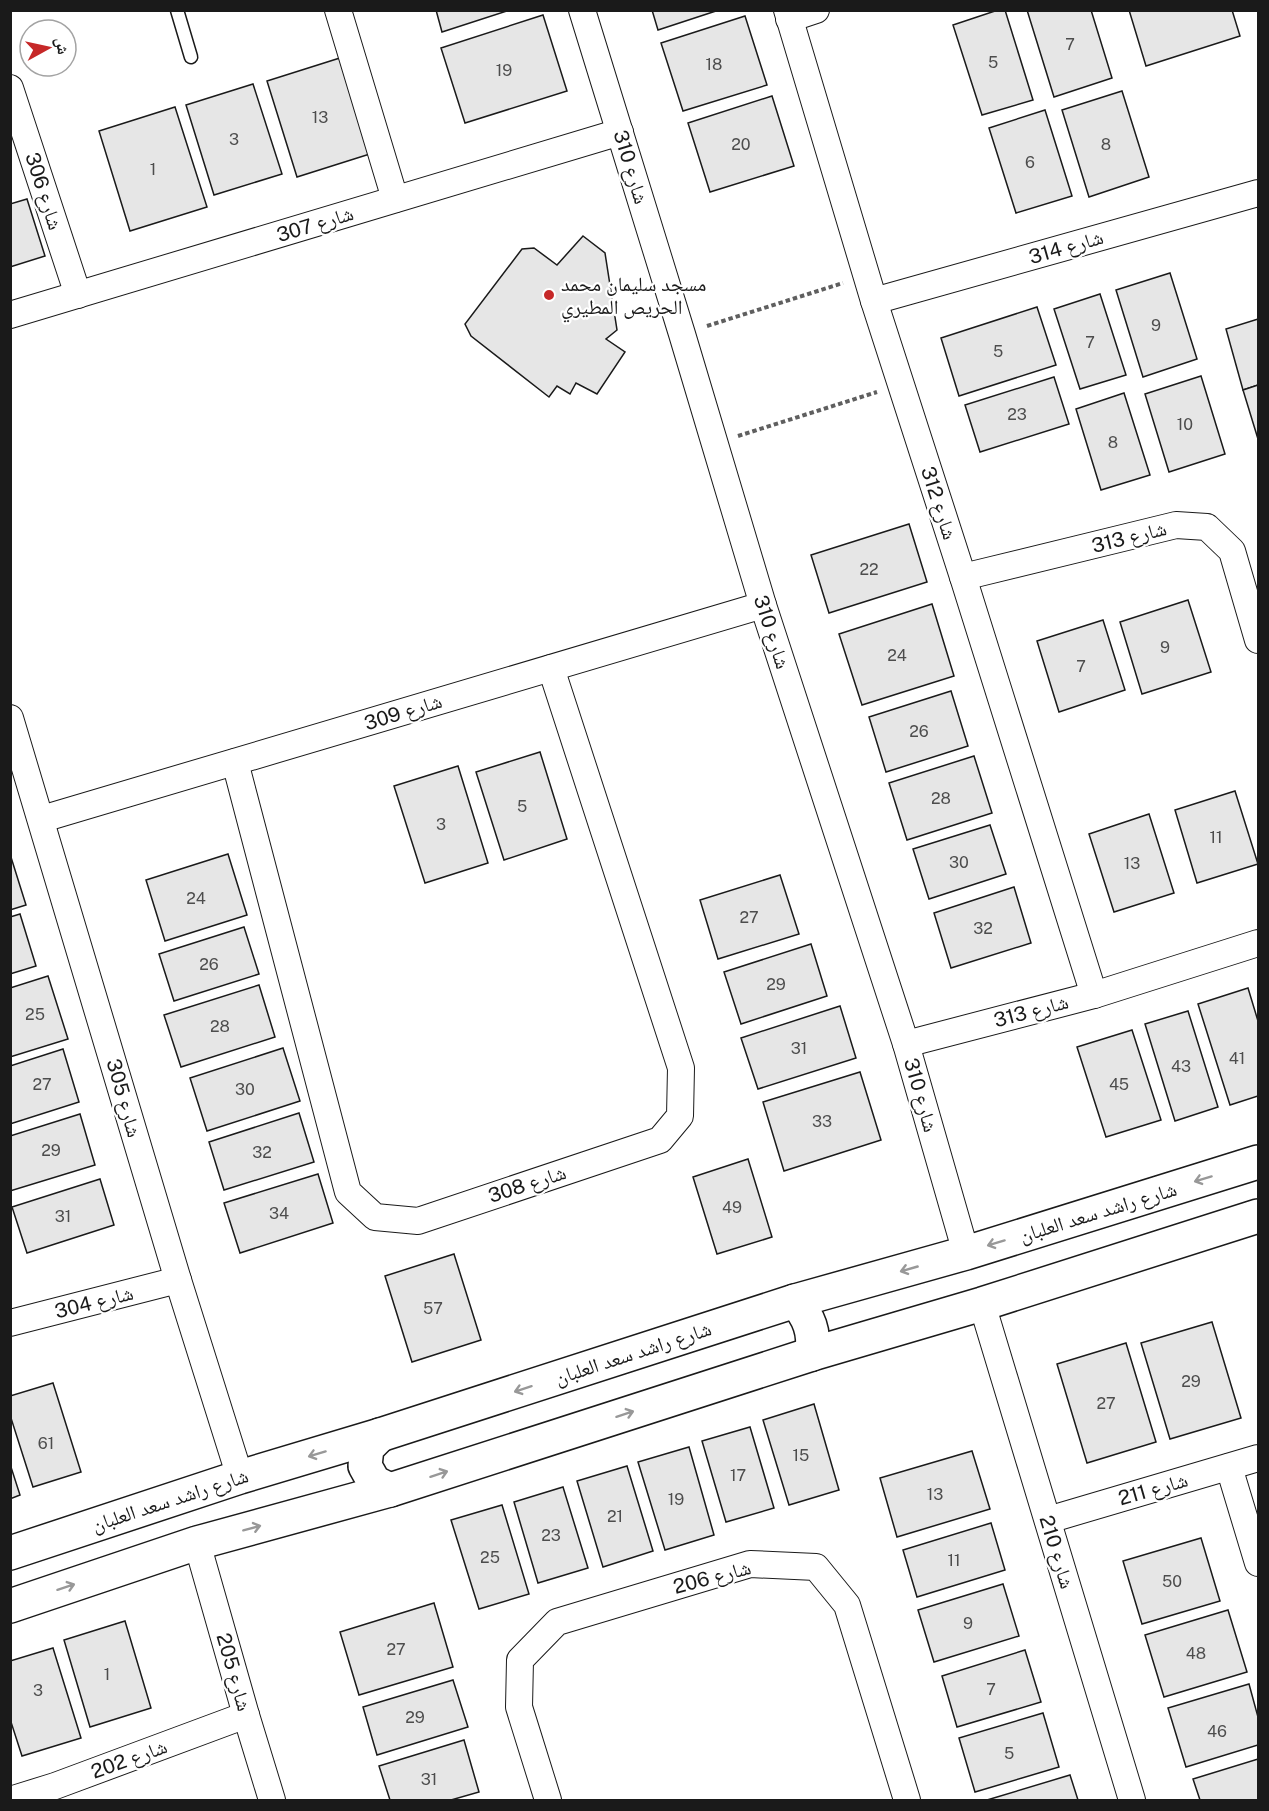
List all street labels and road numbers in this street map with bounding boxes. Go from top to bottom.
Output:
street label: شارع 310 [607,127,654,207]
street label: شارع 306 [19,149,68,233]
street label: شارع 307 [274,201,357,248]
street label: شارع 314 [1026,225,1106,270]
street label: شارع 312 [915,463,962,543]
street label: شارع 313 [1089,516,1169,559]
street label: شارع 310 [748,592,795,672]
street label: شارع 309 [361,689,445,736]
street label: شارع 313 [991,990,1071,1033]
street label: شارع 310 [898,1055,943,1135]
street label: شارع 305 [100,1056,147,1140]
street label: شارع 308 [485,1160,569,1209]
street label: شارع راشد سعد العلبان [1016,1177,1180,1248]
street label: شارع 304 [52,1281,136,1324]
street label: شارع راشد سعد العلبان [552,1316,715,1391]
street label: شارع راشد سعد العلبان [89,1463,252,1538]
street label: شارع 211 [1116,1468,1191,1511]
street label: شارع 210 [1034,1513,1079,1592]
street label: شارع 206 [671,1555,754,1600]
street label: شارع 205 [210,1630,257,1714]
street label: شارع 202 [88,1734,171,1785]

